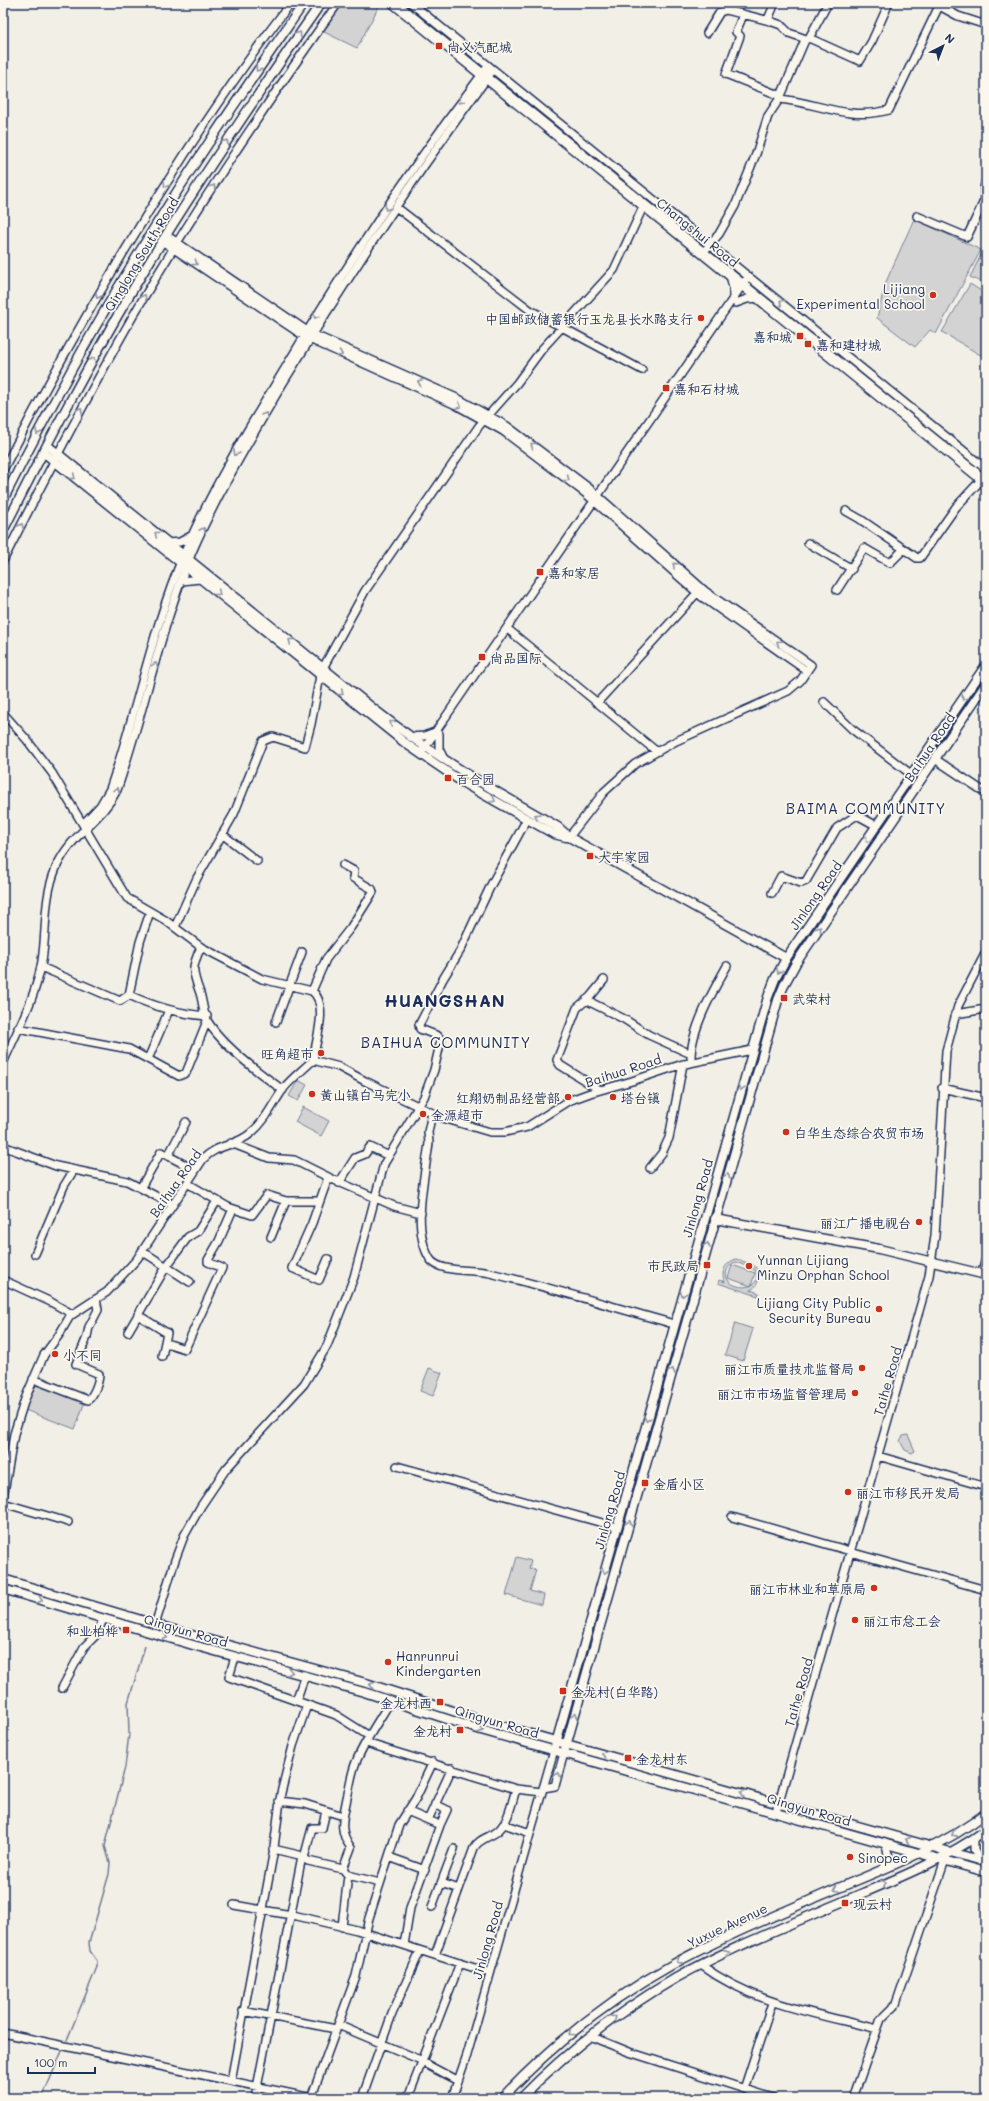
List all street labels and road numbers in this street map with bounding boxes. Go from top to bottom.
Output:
street label: Qinglong South Road [100,194,182,314]
street label: Changshui Road [654,194,742,270]
street label: Baihua Road [900,709,958,785]
street label: Jinlong Road [785,857,845,933]
street label: Baihua Road [583,1050,663,1090]
street label: Baihua Road [145,1146,205,1220]
street label: Jinlong Road [678,1157,716,1239]
street label: Taihe Road [869,1344,905,1418]
street label: Jinlong Road [590,1469,628,1551]
street label: Qingyun Road [142,1610,230,1650]
street label: Taihe Road [780,1655,816,1729]
street label: Qingyun Road [453,1701,541,1741]
street label: Qingyun Road [765,1789,853,1829]
street label: Jinlong Road [468,1899,506,1981]
street label: Yuxue Avenue [684,1899,770,1951]

